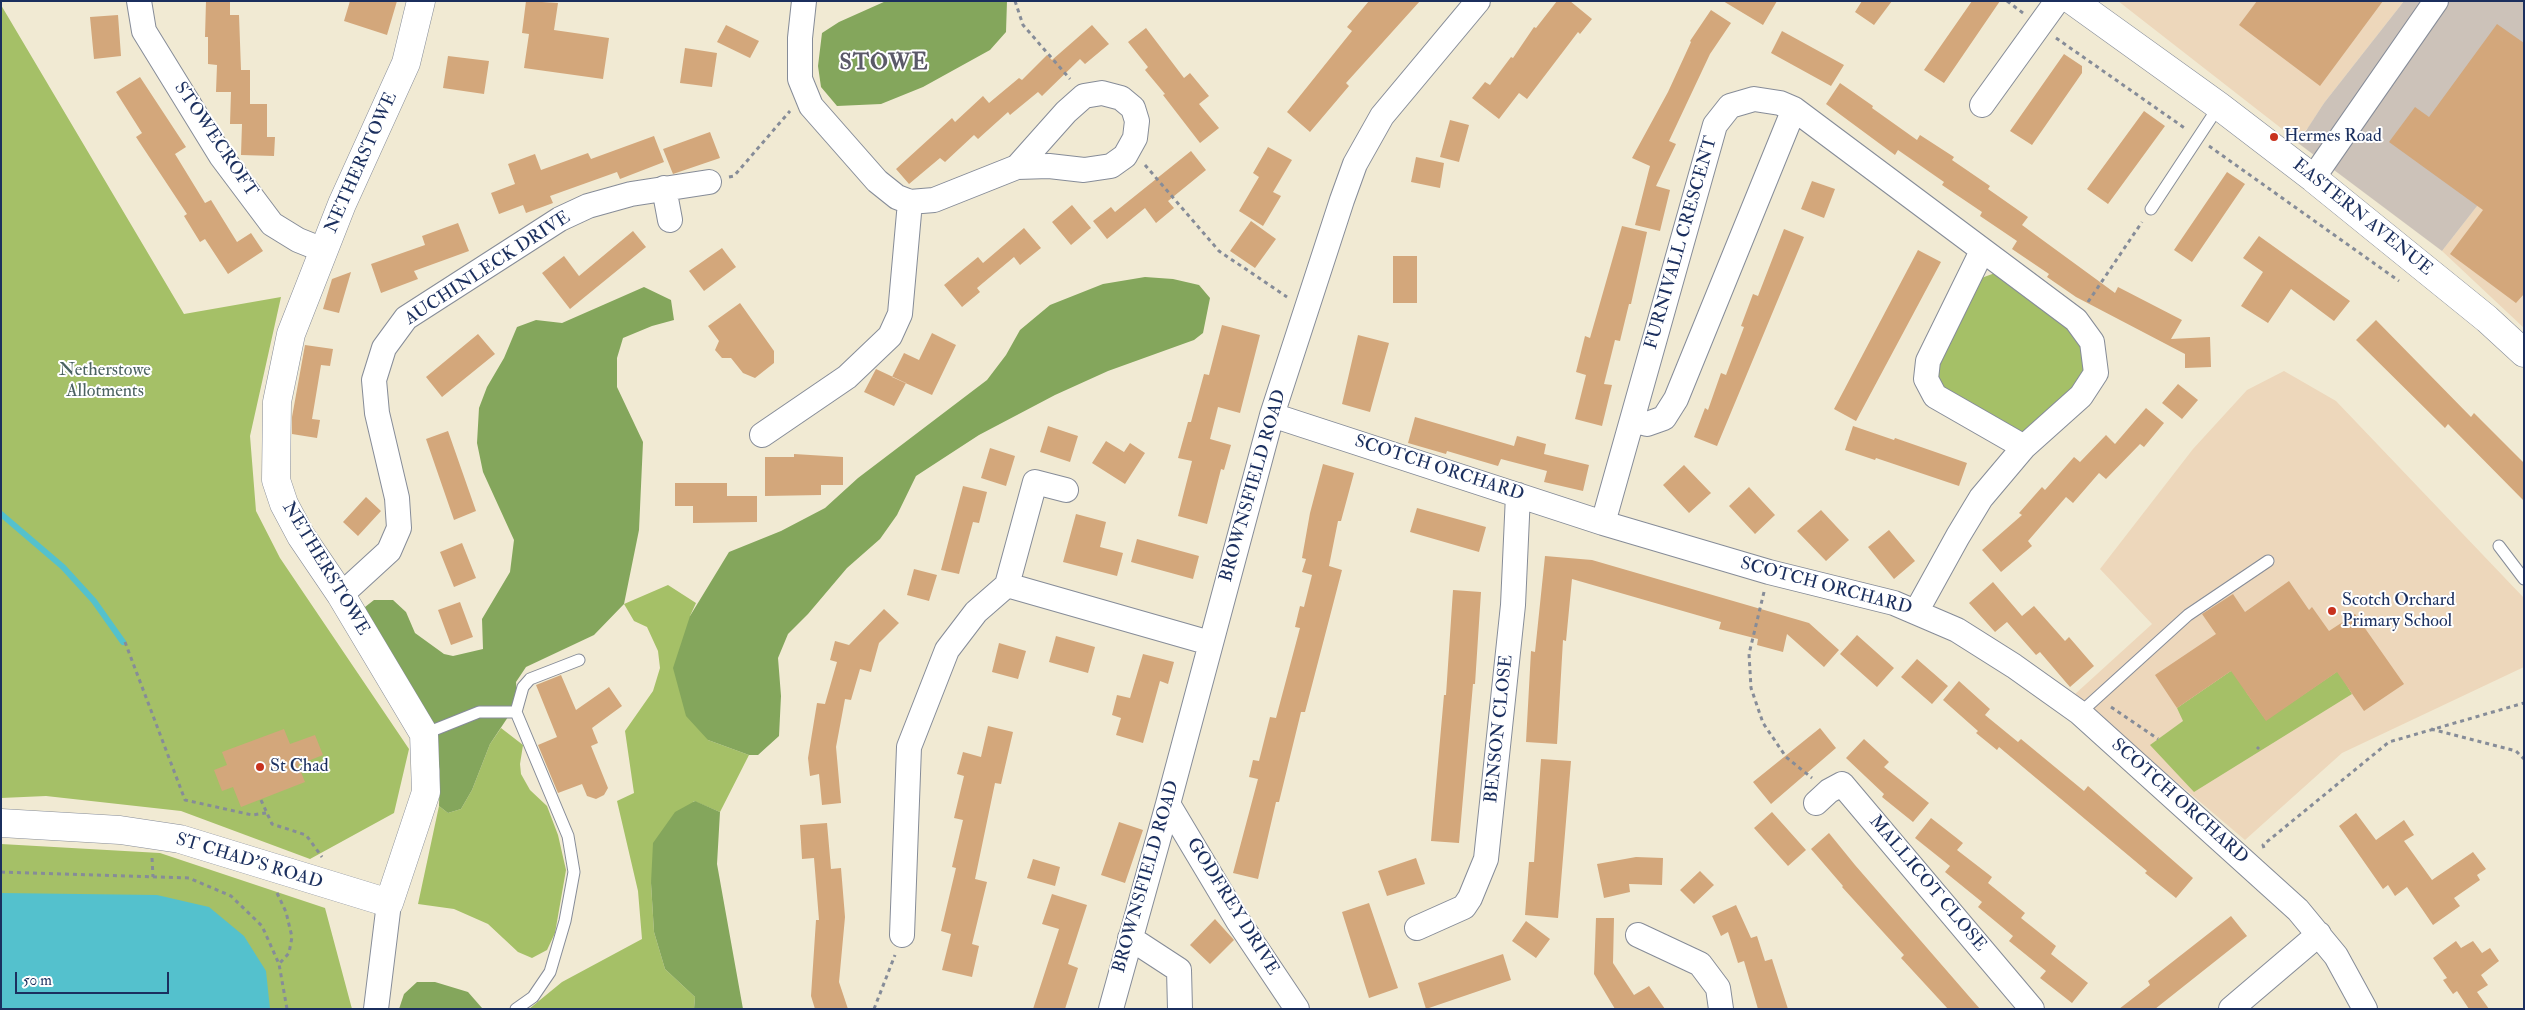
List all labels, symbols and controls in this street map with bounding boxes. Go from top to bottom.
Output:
district label: STOWE [839,51,929,77]
street label: STOWECROFT [169,78,261,202]
street label: NETHERSTOWE [321,89,403,237]
place label: Hermes Road [2284,126,2382,148]
marker: Hermes Road [2268,131,2280,143]
street label: FURNIVALL CRESCENT [1641,134,1723,352]
street label: EASTERN AVENUE [2288,155,2436,281]
street label: AUCHINLECK DRIVE [401,207,575,331]
park label: Netherstowe Allotments [59,360,151,402]
street label: BROWNSFIELD ROAD [1216,387,1292,585]
street label: SCOTCH ORCHARD [1352,431,1526,507]
street label: NETHERSTOWE [277,498,373,640]
street label: SCOTCH ORCHARD [1738,554,1914,620]
place label: Scotch Orchard Primary School [2342,590,2455,632]
marker: Scotch Orchard Primary School [2326,605,2338,617]
street label: BENSON CLOSE [1481,654,1519,804]
street label: SCOTCH ORCHARD [2106,735,2252,869]
place label: St Chad [270,756,329,778]
marker: St Chad [254,761,266,773]
street label: BROWNSFIELD ROAD [1109,778,1185,976]
street label: MALLICOT CLOSE [1864,812,1990,956]
street label: ST CHAD'S ROAD [173,829,325,895]
street label: GODFREY DRIVE [1181,834,1283,980]
scale bar [18,962,171,994]
text: 50 m [23,971,52,990]

